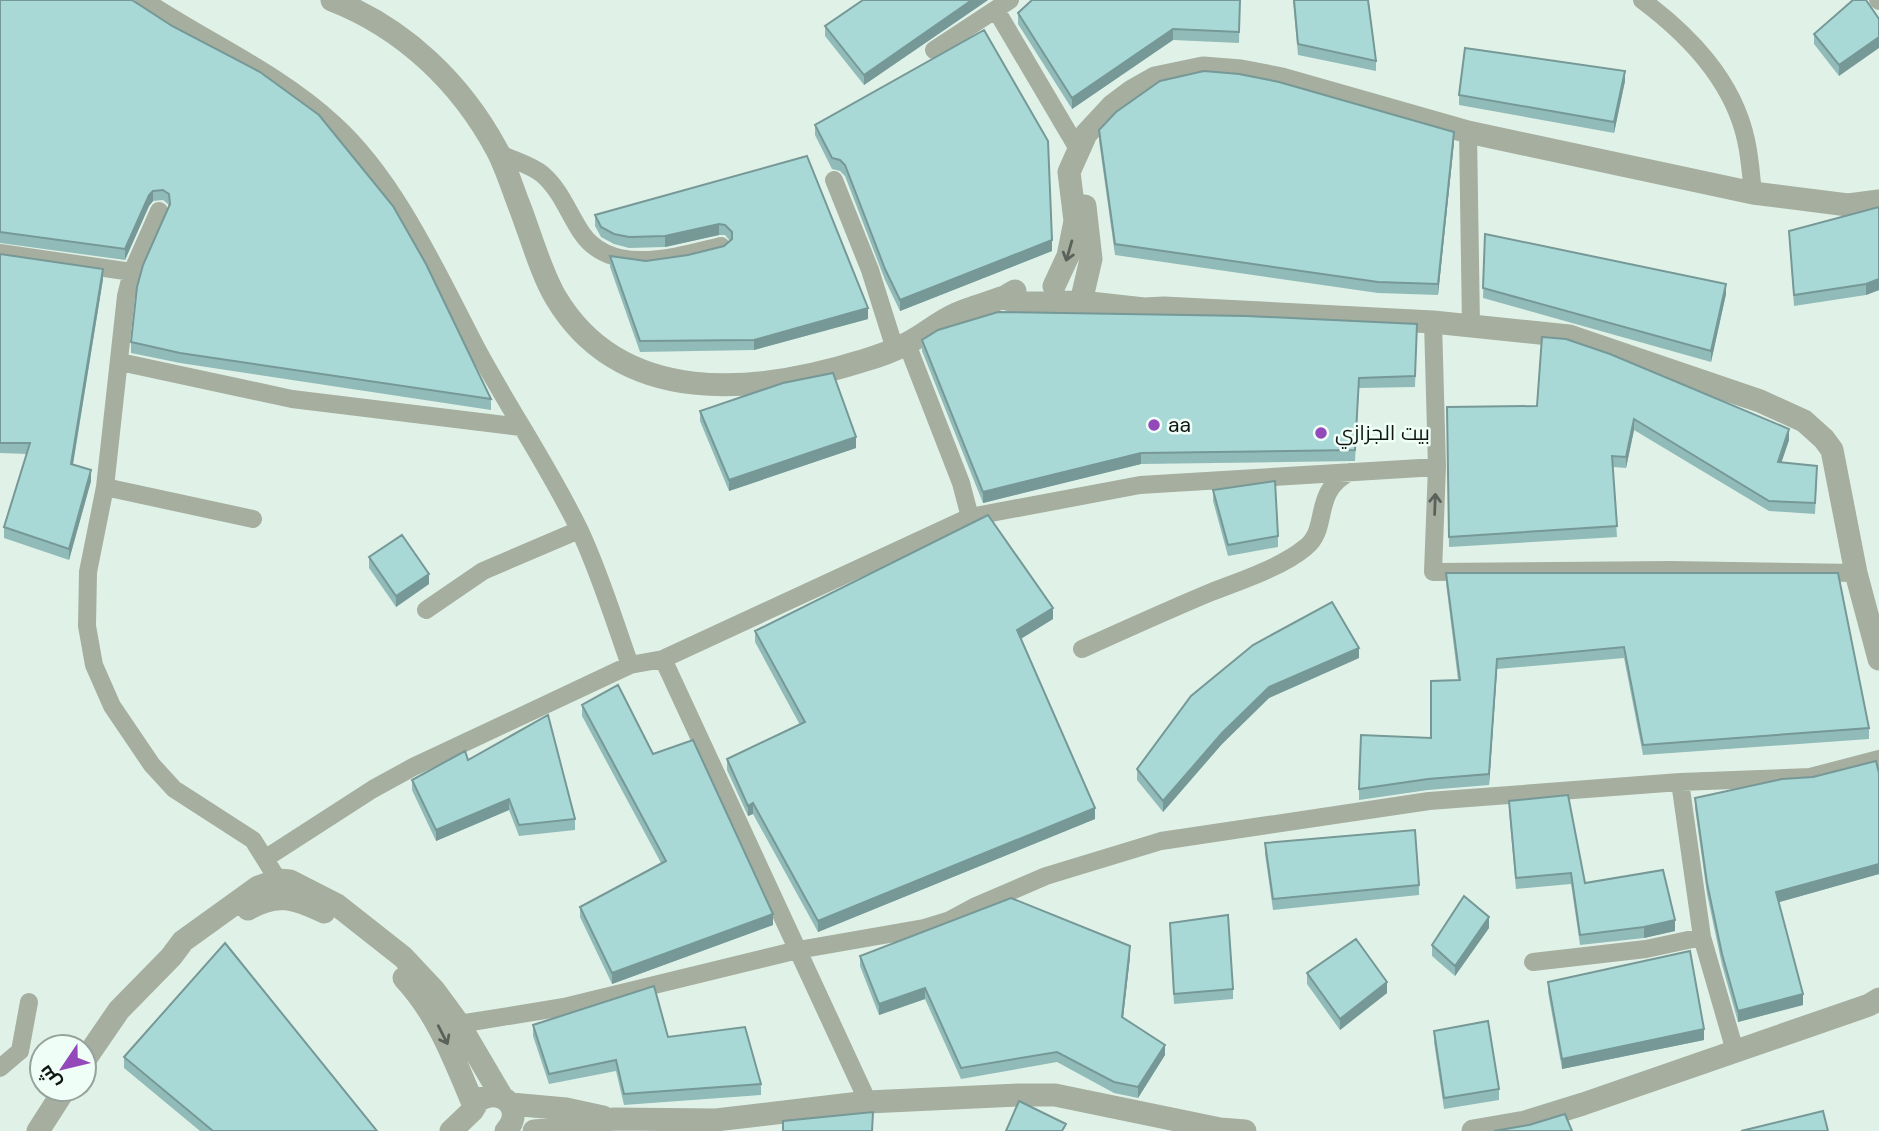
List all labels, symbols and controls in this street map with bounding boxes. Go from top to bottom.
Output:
one-way arrow [1062,239,1075,261]
place label: aa [1168,411,1191,439]
marker: aa [1146,417,1162,433]
place label: بيت الجزازي [1335,419,1430,449]
marker: بيت الجزازي [1313,425,1329,441]
one-way arrow [1429,493,1442,516]
one-way arrow [436,1024,450,1045]
north arrow [28,1033,98,1103]
text: ش [32,1060,67,1095]

